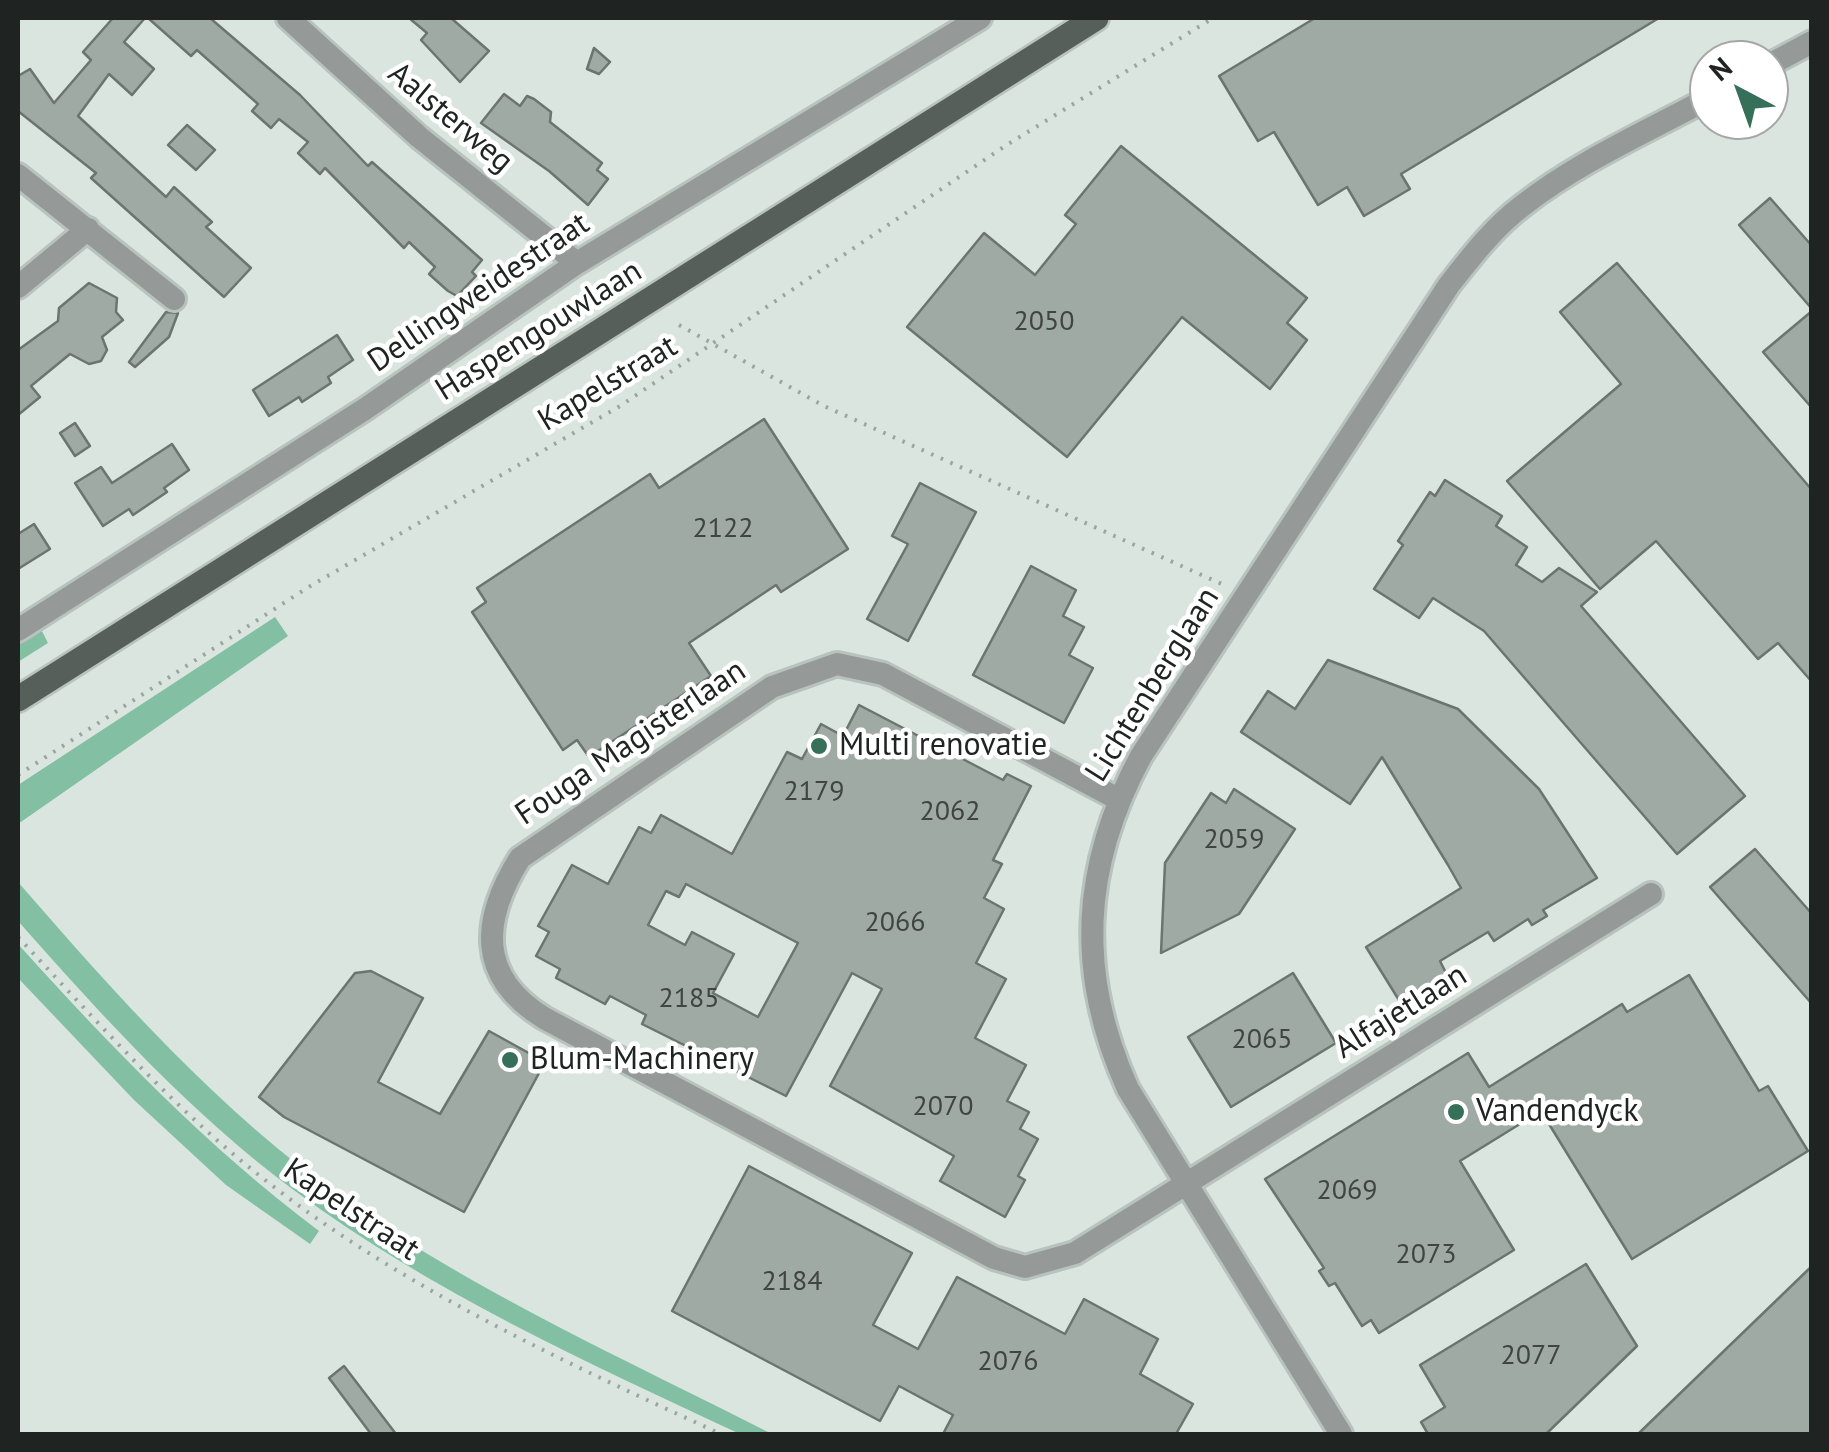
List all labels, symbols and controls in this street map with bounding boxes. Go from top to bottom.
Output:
north arrow [1689,40,1789,140]
text: N [1701,48,1739,88]
street label: Aalsterweg [380,55,520,181]
street label: Dellingweidestraat [361,205,597,381]
street label: Haspengouwlaan [429,252,649,410]
house number: 2050 [1013,305,1075,339]
street label: Kapelstraat [532,328,684,440]
house number: 2122 [692,512,754,546]
street label: Lichtenberglaan [1078,581,1228,789]
street label: Fouga Magisterlaan [509,652,753,834]
place label: Multi renovatie [839,727,1047,765]
marker: Multi renovatie [808,735,830,757]
house number: 2179 [783,775,845,809]
house number: 2062 [919,795,981,829]
house number: 2059 [1203,823,1265,857]
house number: 2066 [864,906,926,940]
street label: Alfajetlaan [1328,956,1474,1068]
house number: 2185 [658,982,720,1016]
house number: 2065 [1231,1023,1293,1057]
place label: Blum-Machinery [530,1041,754,1079]
marker: Blum-Machinery [499,1049,521,1071]
house number: 2070 [912,1090,974,1124]
place label: Vandendyck [1476,1093,1638,1131]
marker: Vandendyck [1445,1101,1467,1123]
street label: Kapelstraat [276,1151,426,1269]
house number: 2069 [1316,1174,1378,1208]
house number: 2073 [1395,1238,1457,1272]
house number: 2184 [761,1265,823,1299]
house number: 2077 [1500,1339,1562,1373]
house number: 2076 [977,1345,1039,1379]

